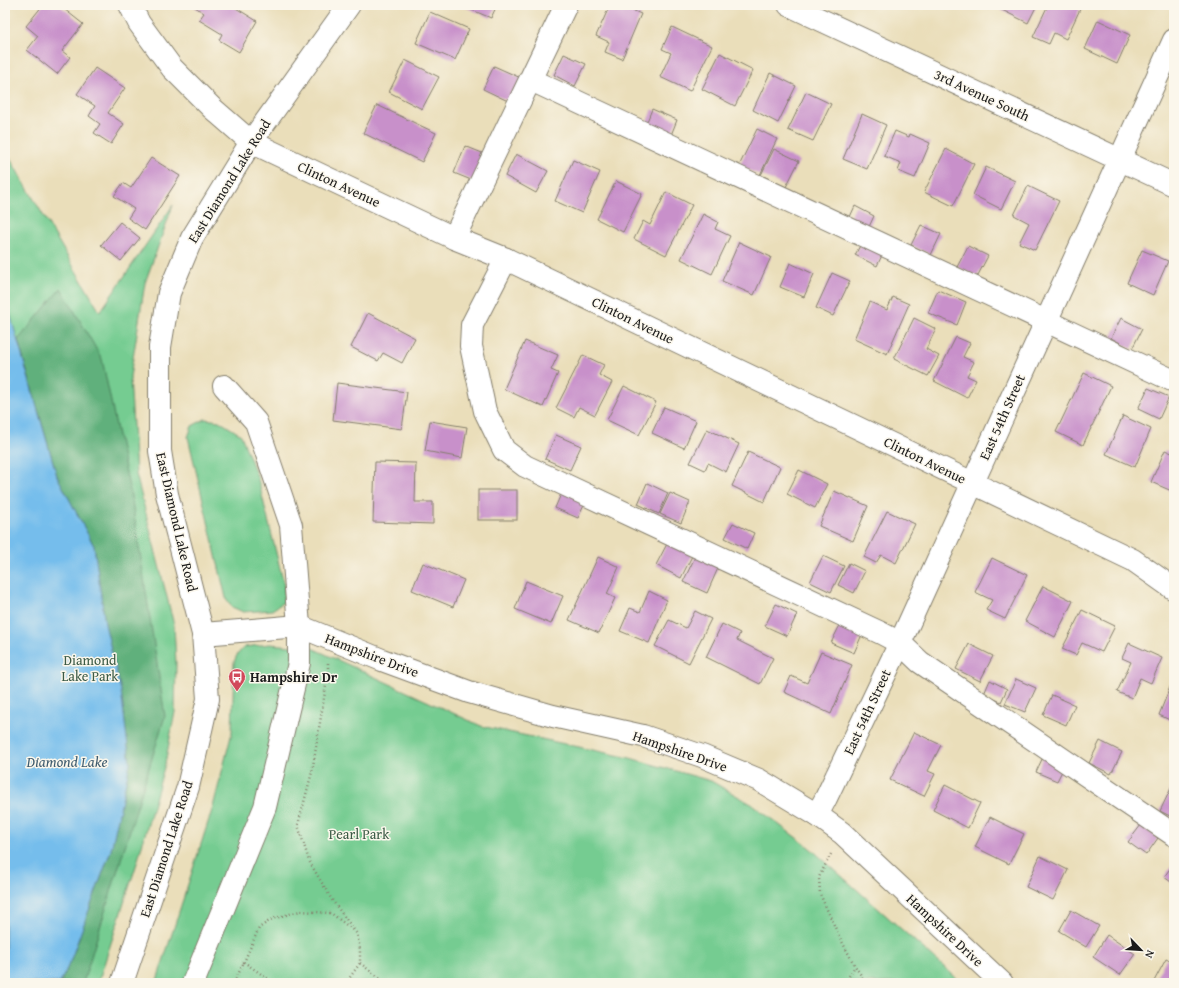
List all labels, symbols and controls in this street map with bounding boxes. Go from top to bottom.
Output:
street label: 3rd Avenue South [931,64,1033,126]
street label: East Diamond Lake Road [183,115,276,247]
street label: Clinton Avenue [294,156,384,212]
street label: Clinton Avenue [588,291,678,349]
street label: East 54th Street [974,371,1030,463]
street label: Clinton Avenue [880,431,970,489]
street label: East Diamond Lake Road [151,450,203,594]
street label: Hampshire Drive [322,628,422,682]
park label: Diamond Lake Park [62,650,119,686]
street label: East 54th Street [838,666,896,758]
bus stop icon: Hampshire Dr [227,667,247,692]
place label: Hampshire Dr [250,667,338,687]
street label: Hampshire Drive [630,725,730,777]
water label: Diamond Lake [25,751,108,772]
street label: East Diamond Lake Road [134,778,198,920]
park label: Pearl Park [329,824,390,844]
street label: Hampshire Drive [902,889,988,971]
north arrow [1121,930,1161,970]
text: N [1141,948,1159,962]

